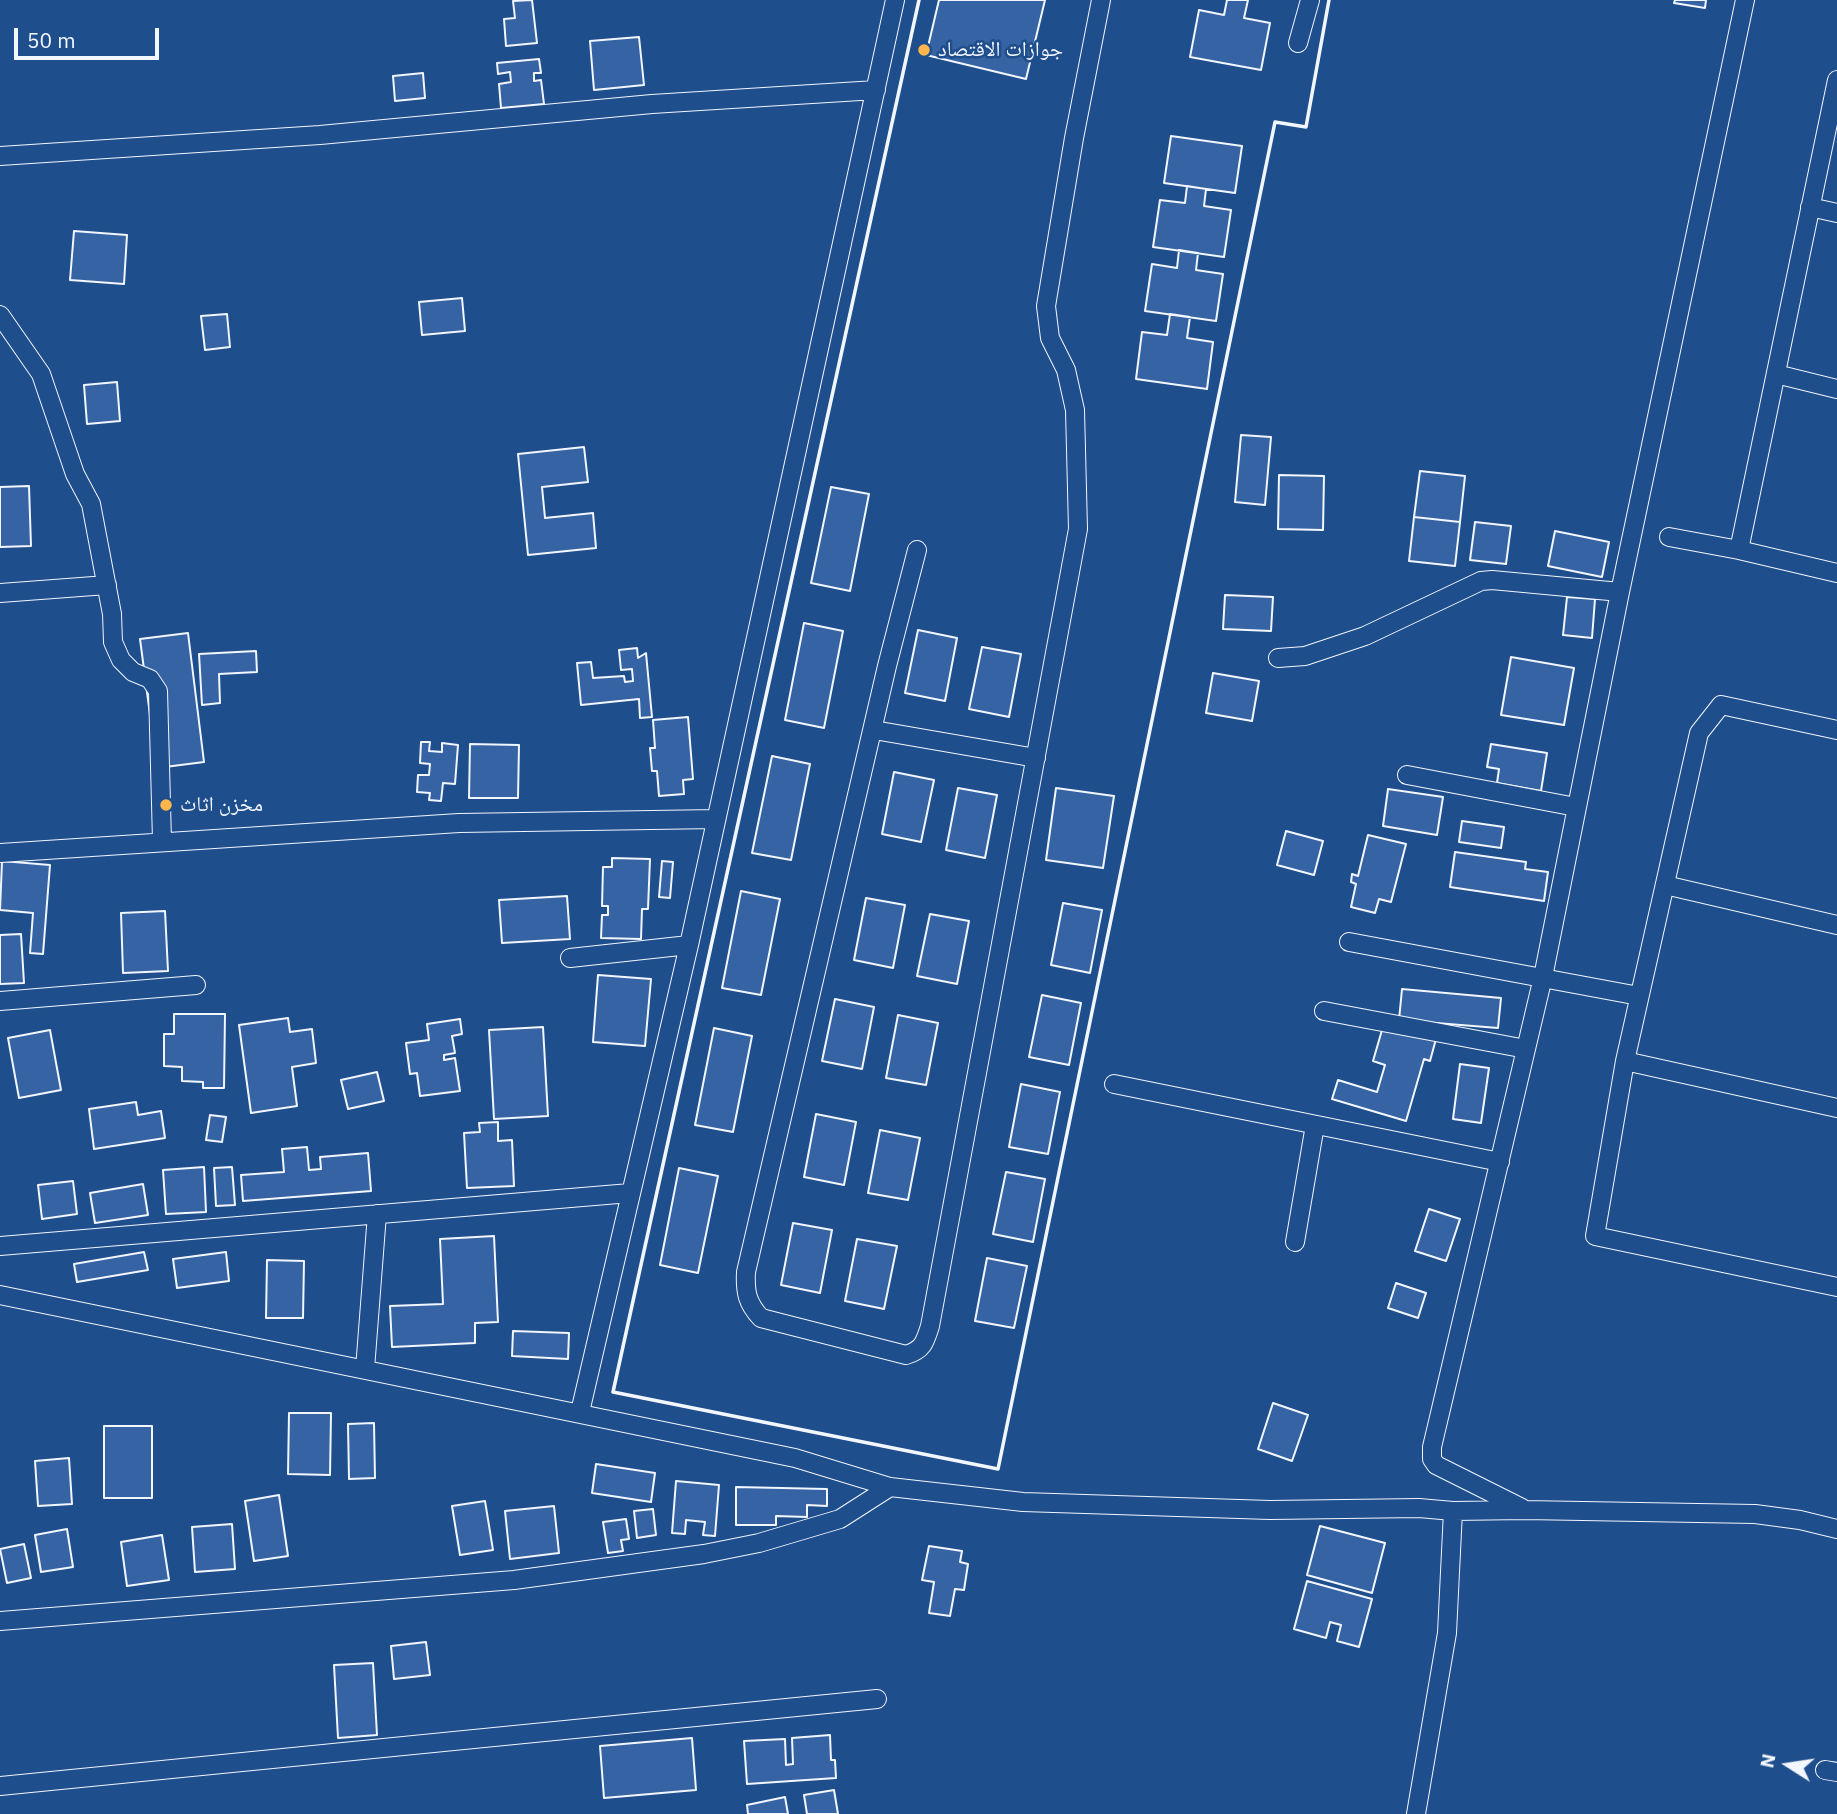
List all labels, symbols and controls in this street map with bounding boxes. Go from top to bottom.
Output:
scale bar [18,14,163,58]
text: 50 m [27,26,76,54]
place label: جوازات الاقتصاد [938,37,1063,63]
marker: جوازات الاقتصاد [916,42,932,58]
place label: مخزن اثاث [180,792,263,818]
marker: مخزن اثاث [158,797,174,813]
north arrow [1753,1730,1823,1800]
text: N [1754,1751,1781,1770]

